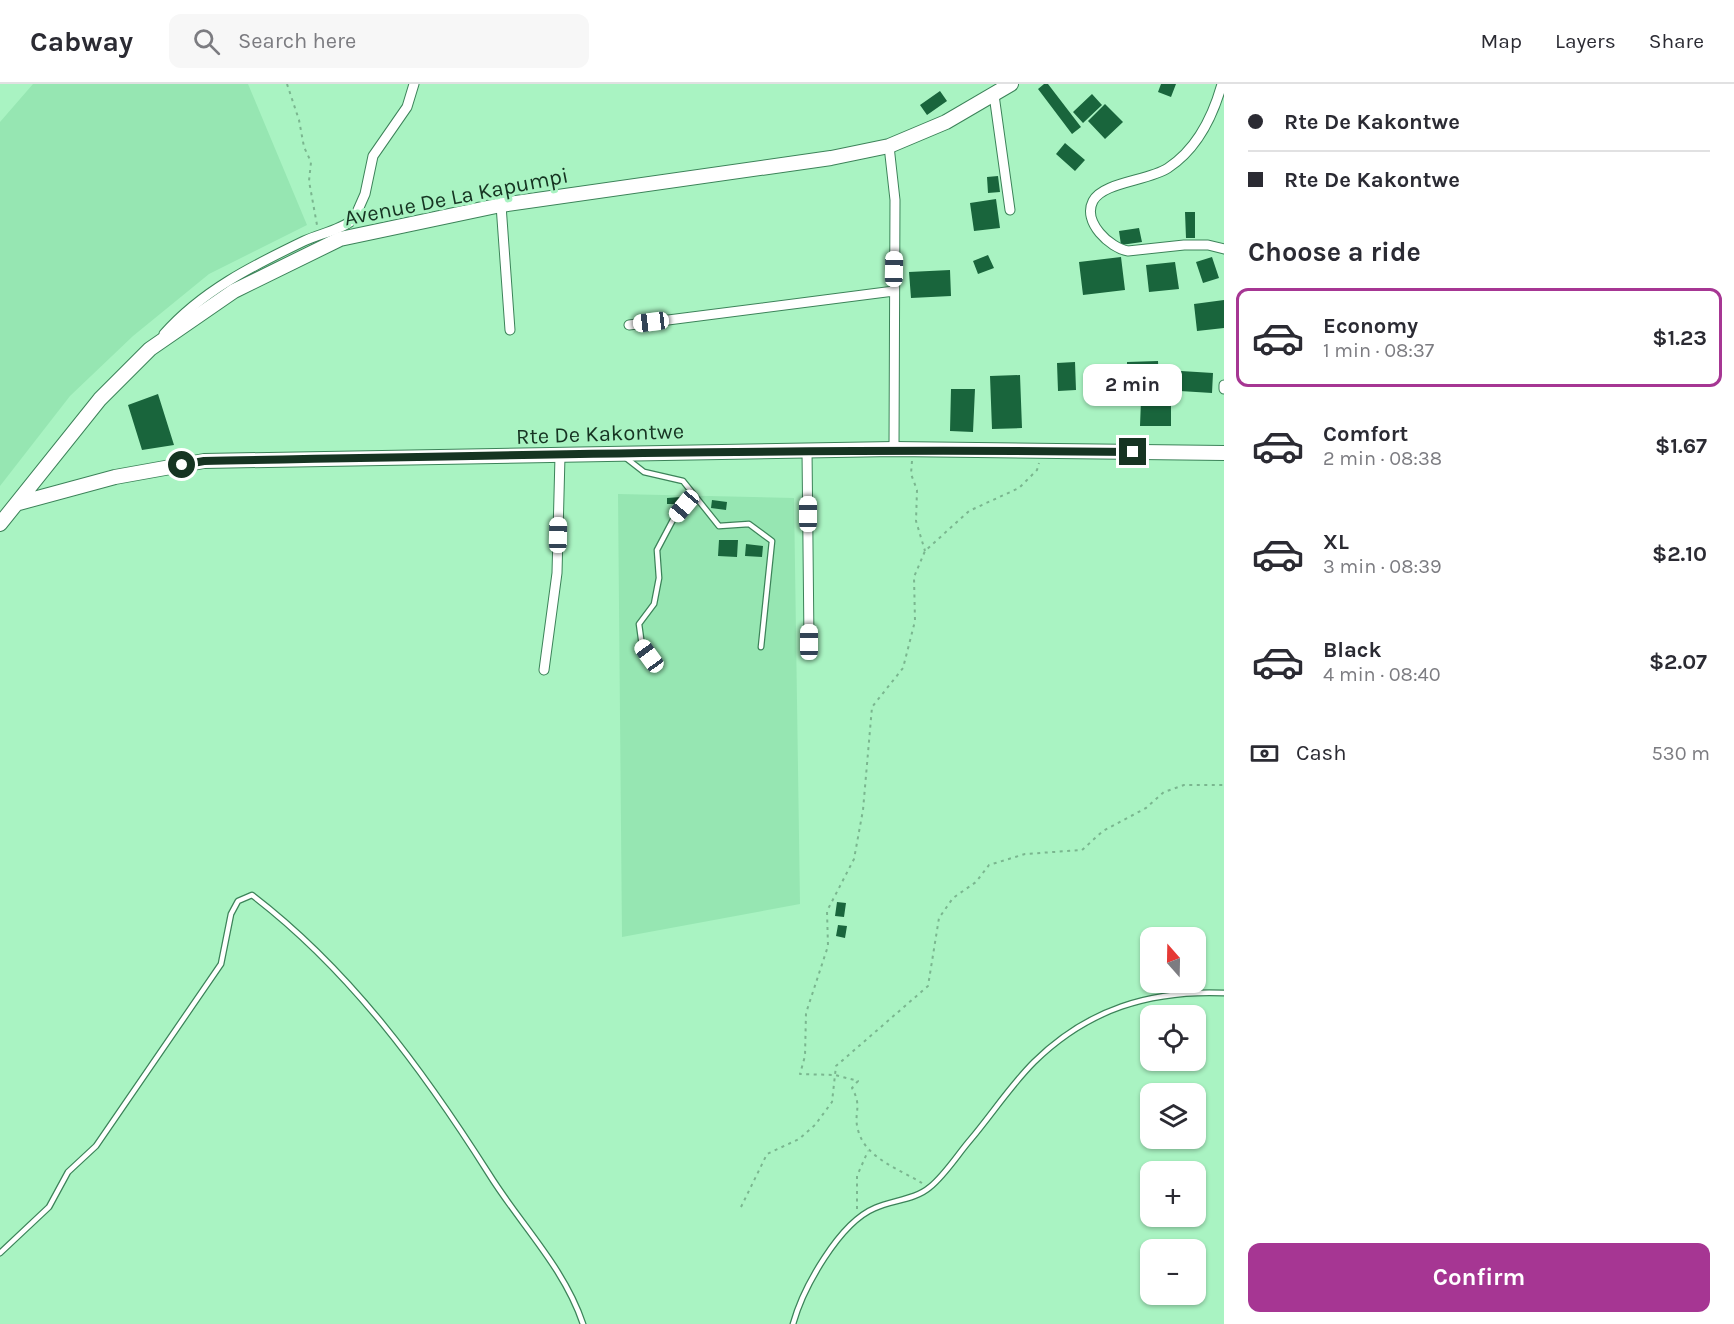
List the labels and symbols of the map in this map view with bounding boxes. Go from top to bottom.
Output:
street label: Avenue De La Kapumpi [342,162,571,231]
car [885,251,903,287]
car [632,311,670,333]
callout: 2 min [1084,365,1182,407]
street label: Rte De Kakontwe [516,418,684,450]
route end [1119,438,1146,465]
route start [168,451,195,478]
car [666,486,702,526]
car [799,496,817,532]
car [549,517,567,553]
car [800,624,818,660]
car [631,636,667,676]
north arrow [1140,927,1206,993]

